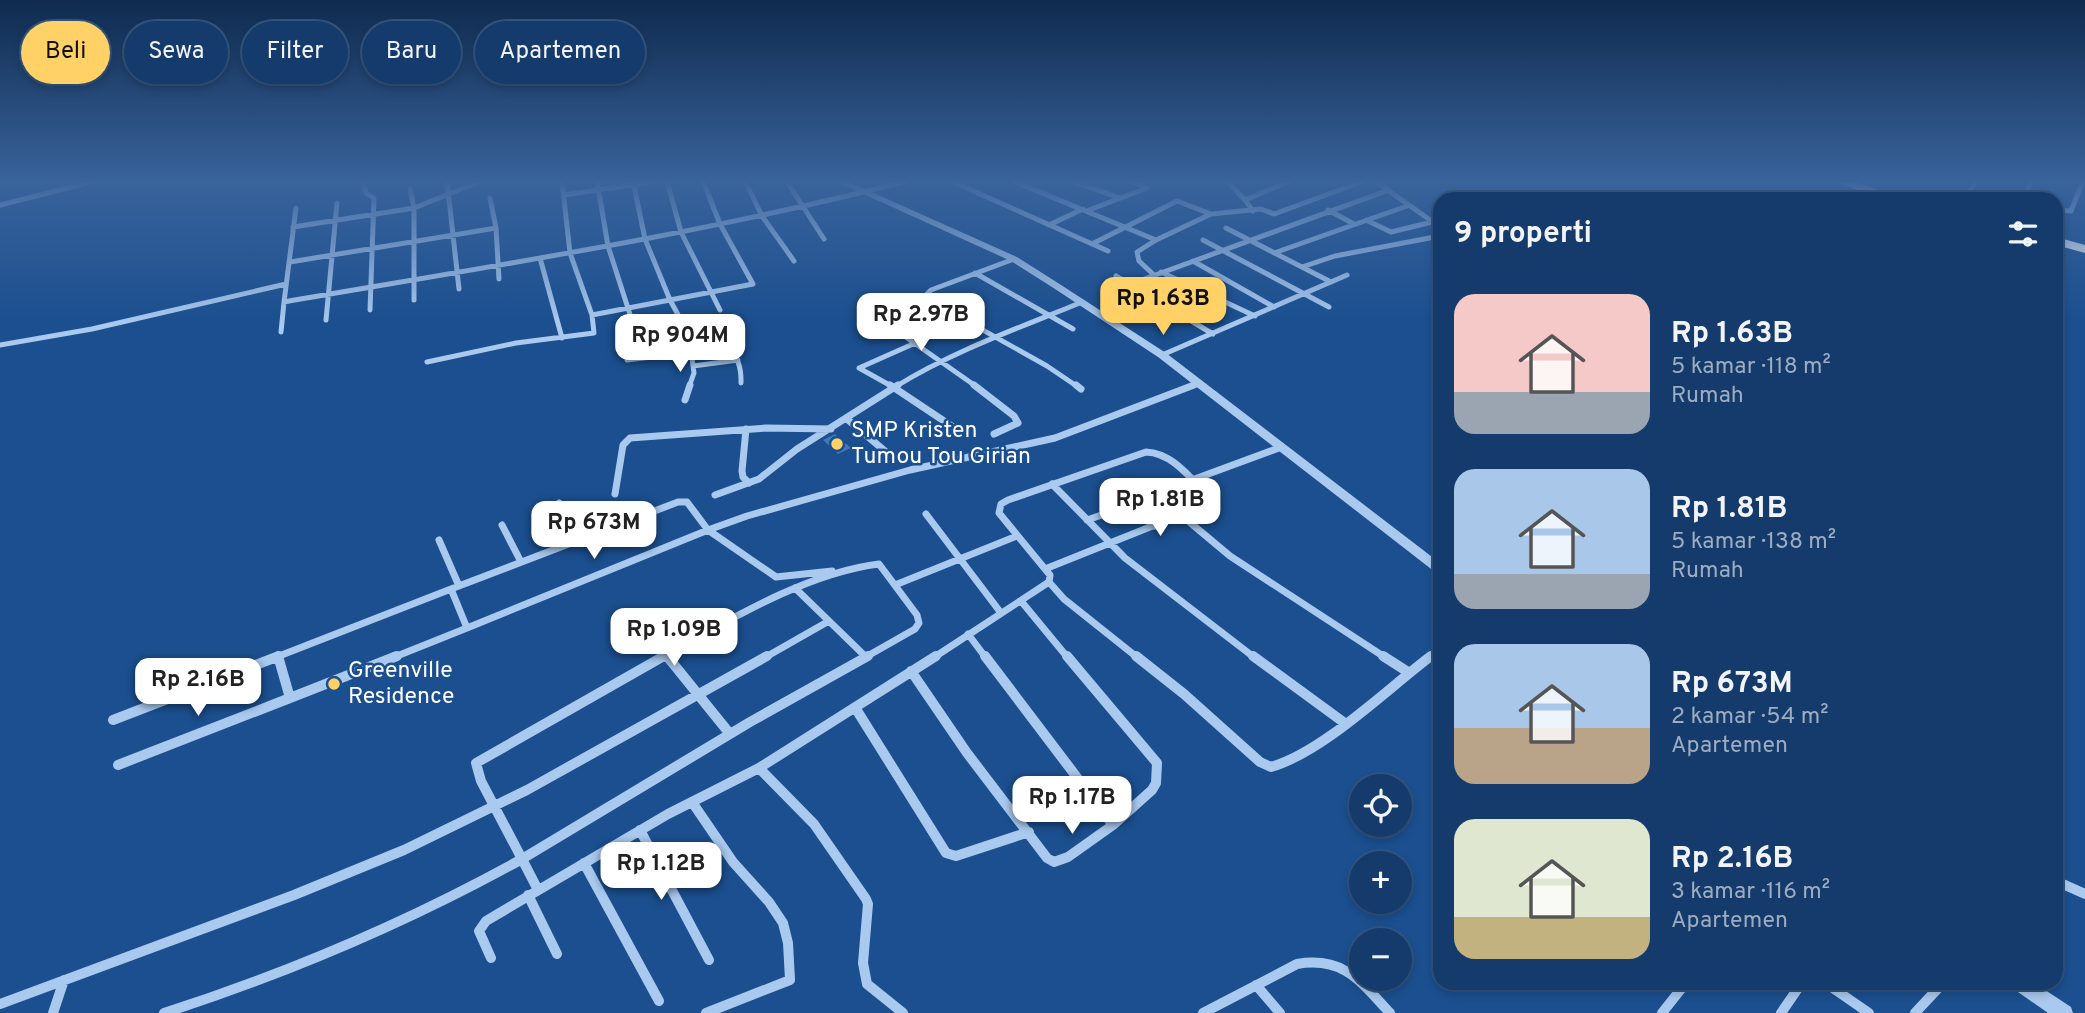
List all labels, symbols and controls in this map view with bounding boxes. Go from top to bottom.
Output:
chip: Beli [21,21,110,84]
chip: Sewa [124,21,228,84]
chip: Filter [242,21,348,84]
chip: Baru [362,21,461,84]
chip: Apartemen [475,21,645,84]
icon: filters [2004,215,2042,253]
text: 9 properti [1454,216,1592,253]
pin: Rp 1.63B [1091,278,1235,337]
text: Rp 1.63B [1116,285,1210,314]
pin: Rp 2.97B [849,294,993,353]
text: Rp 2.97B [873,301,969,330]
pin: Rp 904M [615,314,745,374]
text: Rp 1.63B [1671,316,1793,353]
text: Rp 904M [631,322,729,351]
icon: home [1510,322,1594,406]
text: 5 kamar · 118 m² [1671,353,1831,382]
text: Rumah [1671,382,1744,411]
place label: SMP Kristen Tumou Tou Girian [851,417,1031,472]
marker: SMP Kristen Tumou Tou Girian [829,436,845,452]
pin: Rp 1.81B [1088,478,1232,538]
text: Rp 1.81B [1115,486,1205,515]
text: Rp 1.81B [1671,491,1787,528]
icon: home [1510,497,1594,581]
pin: Rp 673M [529,502,659,561]
text: Rp 673M [547,509,641,538]
text: 5 kamar · 138 m² [1671,528,1836,557]
text: Rumah [1671,557,1744,586]
pin: Rp 1.09B [602,608,746,668]
text: Rp 1.09B [627,616,721,645]
place label: Greenville Residence [348,657,454,712]
pin: Rp 2.16B [126,658,270,718]
text: Rp 2.16B [151,666,245,695]
text: Rp 673M [1671,666,1793,703]
icon: home [1510,672,1594,756]
marker: Greenville Residence [326,676,342,692]
text: 2 kamar · 54 m² [1671,703,1829,732]
text: Apartemen [1671,732,1788,761]
map controls [1349,774,1412,991]
button: locate [1349,774,1412,837]
pin: Rp 1.17B [1000,776,1144,836]
text: Rp 1.17B [1028,784,1116,813]
text: Rp 2.16B [1671,841,1793,878]
pin: Rp 1.12B [589,842,733,902]
icon: home [1510,847,1594,931]
text: Rp 1.12B [617,850,705,879]
button: + [1349,851,1412,914]
text: 3 kamar · 116 m² [1671,878,1830,907]
text: Apartemen [1671,907,1788,936]
button: − [1349,928,1412,991]

